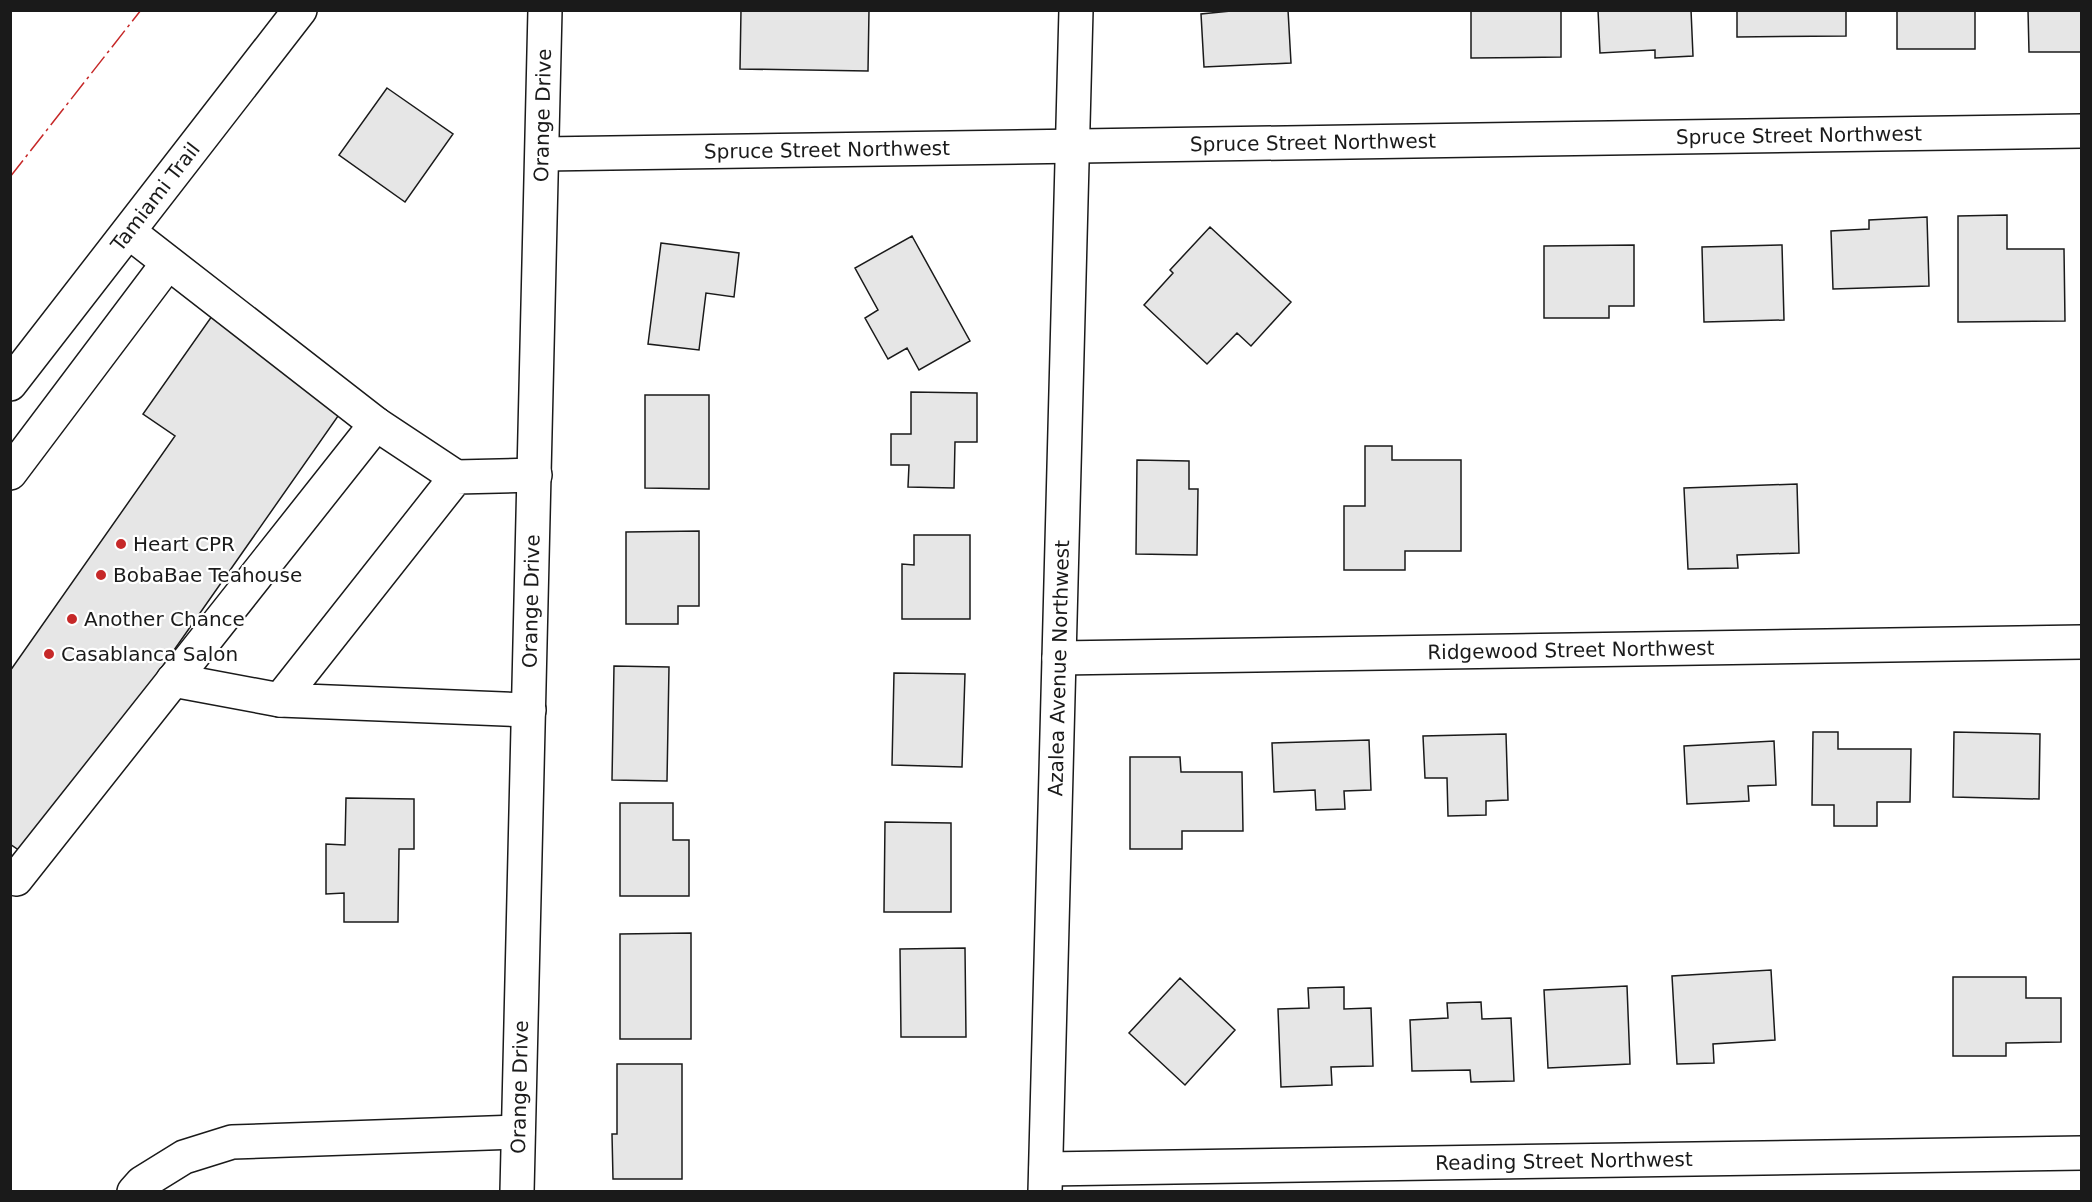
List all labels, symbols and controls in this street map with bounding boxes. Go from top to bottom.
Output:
street label: Orange Drive [529,48,556,182]
street label: Spruce Street Northwest [1676,121,1922,149]
street label: Spruce Street Northwest [1190,129,1436,156]
street label: Spruce Street Northwest [704,136,950,164]
street label: Tamiami Trail [105,138,205,257]
place label: Heart CPR [133,532,235,556]
street label: Orange Drive [517,534,545,668]
marker: Heart CPR [114,537,128,551]
street label: Azalea Avenue Northwest [1043,539,1074,797]
place label: BobaBae Teahouse [113,563,302,587]
marker: BobaBae Teahouse [94,568,108,582]
place label: Another Chance [84,607,245,631]
marker: Another Chance [65,612,79,626]
street label: Ridgewood Street Northwest [1427,636,1715,664]
place label: Casablanca Salon [61,642,238,666]
marker: Casablanca Salon [42,647,56,661]
street label: Orange Drive [506,1020,533,1154]
street label: Reading Street Northwest [1435,1147,1693,1175]

